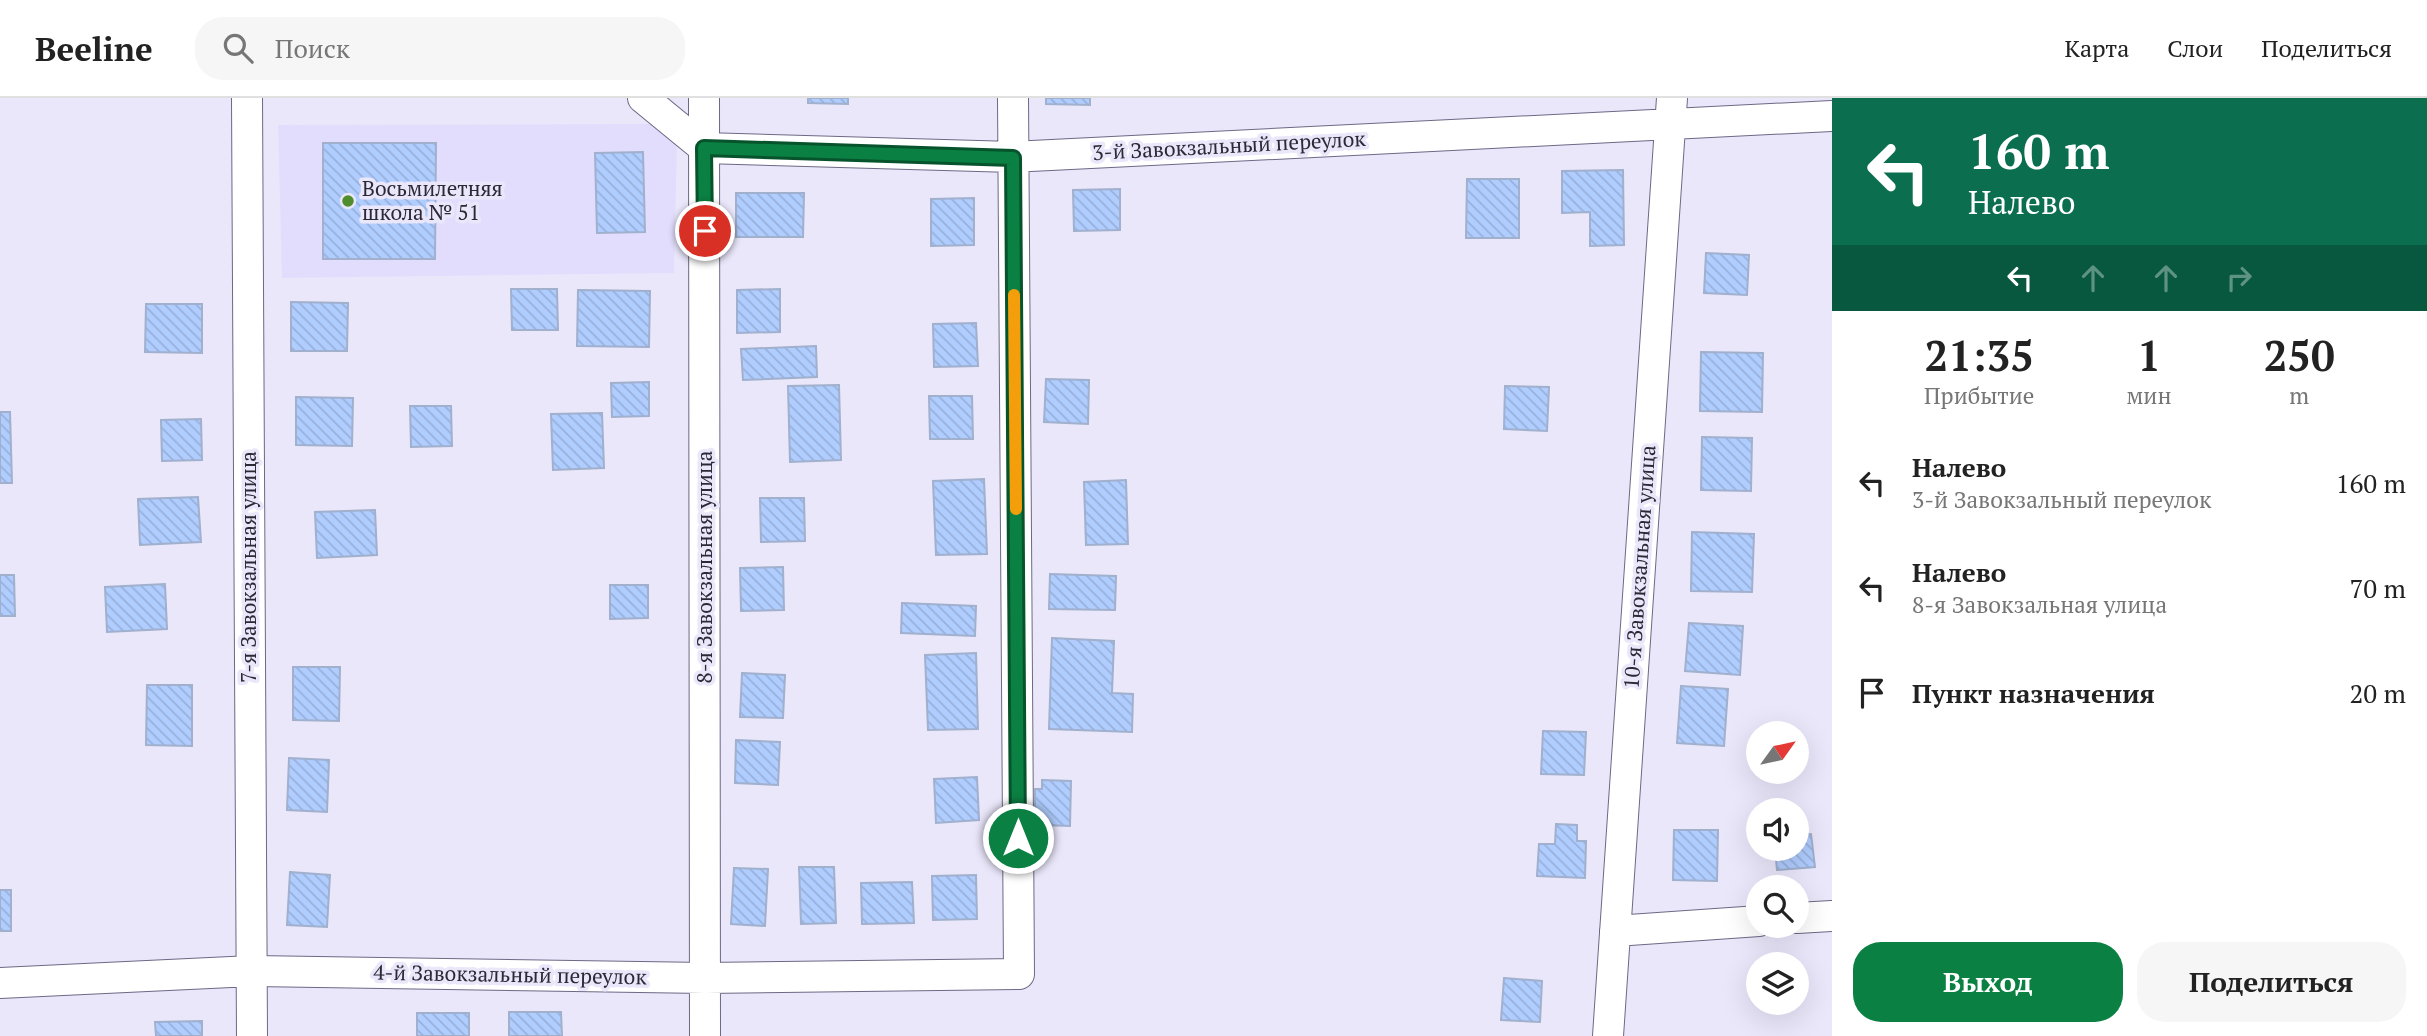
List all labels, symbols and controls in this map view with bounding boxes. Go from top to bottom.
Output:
search box [195,17,685,80]
text: Beeline [35,27,153,70]
icon: search [219,29,257,67]
text: Поиск [275,31,350,65]
text: Карта [2064,32,2129,64]
text: Слои [2167,32,2223,64]
text: Поделиться [2261,32,2392,64]
text: 160 m [1968,118,2110,183]
street label: 3-й Завокзальный переулок [1092,124,1367,166]
icon: left [1853,126,1944,217]
place label: Восьмилетняя школа № 51 [362,174,503,226]
text: Налево [1968,181,2076,223]
marker: Восьмилетняя школа № 51 [340,193,356,209]
pin [675,201,735,261]
icon: arrive [686,212,724,250]
icon: left [2001,259,2039,297]
icon: ahead [2074,259,2112,297]
icon: ahead [2147,259,2185,297]
icon: right [2220,259,2258,297]
text: 21:35 [1925,327,2034,383]
text: 1 [2137,327,2161,383]
text: 250 [2264,327,2335,383]
text: Прибытие [1924,380,2034,411]
text: мин [2126,380,2172,411]
text: m [2289,380,2309,411]
street label: 10-я Завокзальная улица [1617,444,1662,690]
street label: 8-я Завокзальная улица [690,450,718,683]
text: Налево [1912,450,2006,484]
street label: 7-я Завокзальная улица [234,451,262,683]
icon: left [1853,464,1891,502]
text: 160 m [2336,466,2406,500]
text: 3-й Завокзальный переулок [1912,484,2211,515]
text: Налево [1912,555,2006,589]
icon: left [1853,569,1891,607]
text: 70 m [2350,571,2406,605]
text: 8-я Завокзальная улица [1912,589,2167,620]
icon: arrive [1853,674,1891,712]
text: Пункт назначения [1912,676,2155,710]
text: 20 m [2350,676,2406,710]
north arrow [1746,721,1810,784]
map controls [1746,721,1809,1015]
button: sound [1746,798,1809,861]
position arrow [981,801,1055,875]
button: search [1746,875,1809,938]
button: Выход [1853,942,2123,1022]
button: Поделиться [2137,942,2406,1022]
button: layers [1746,952,1809,1015]
street label: 4-й Завокзальный переулок [373,958,648,990]

